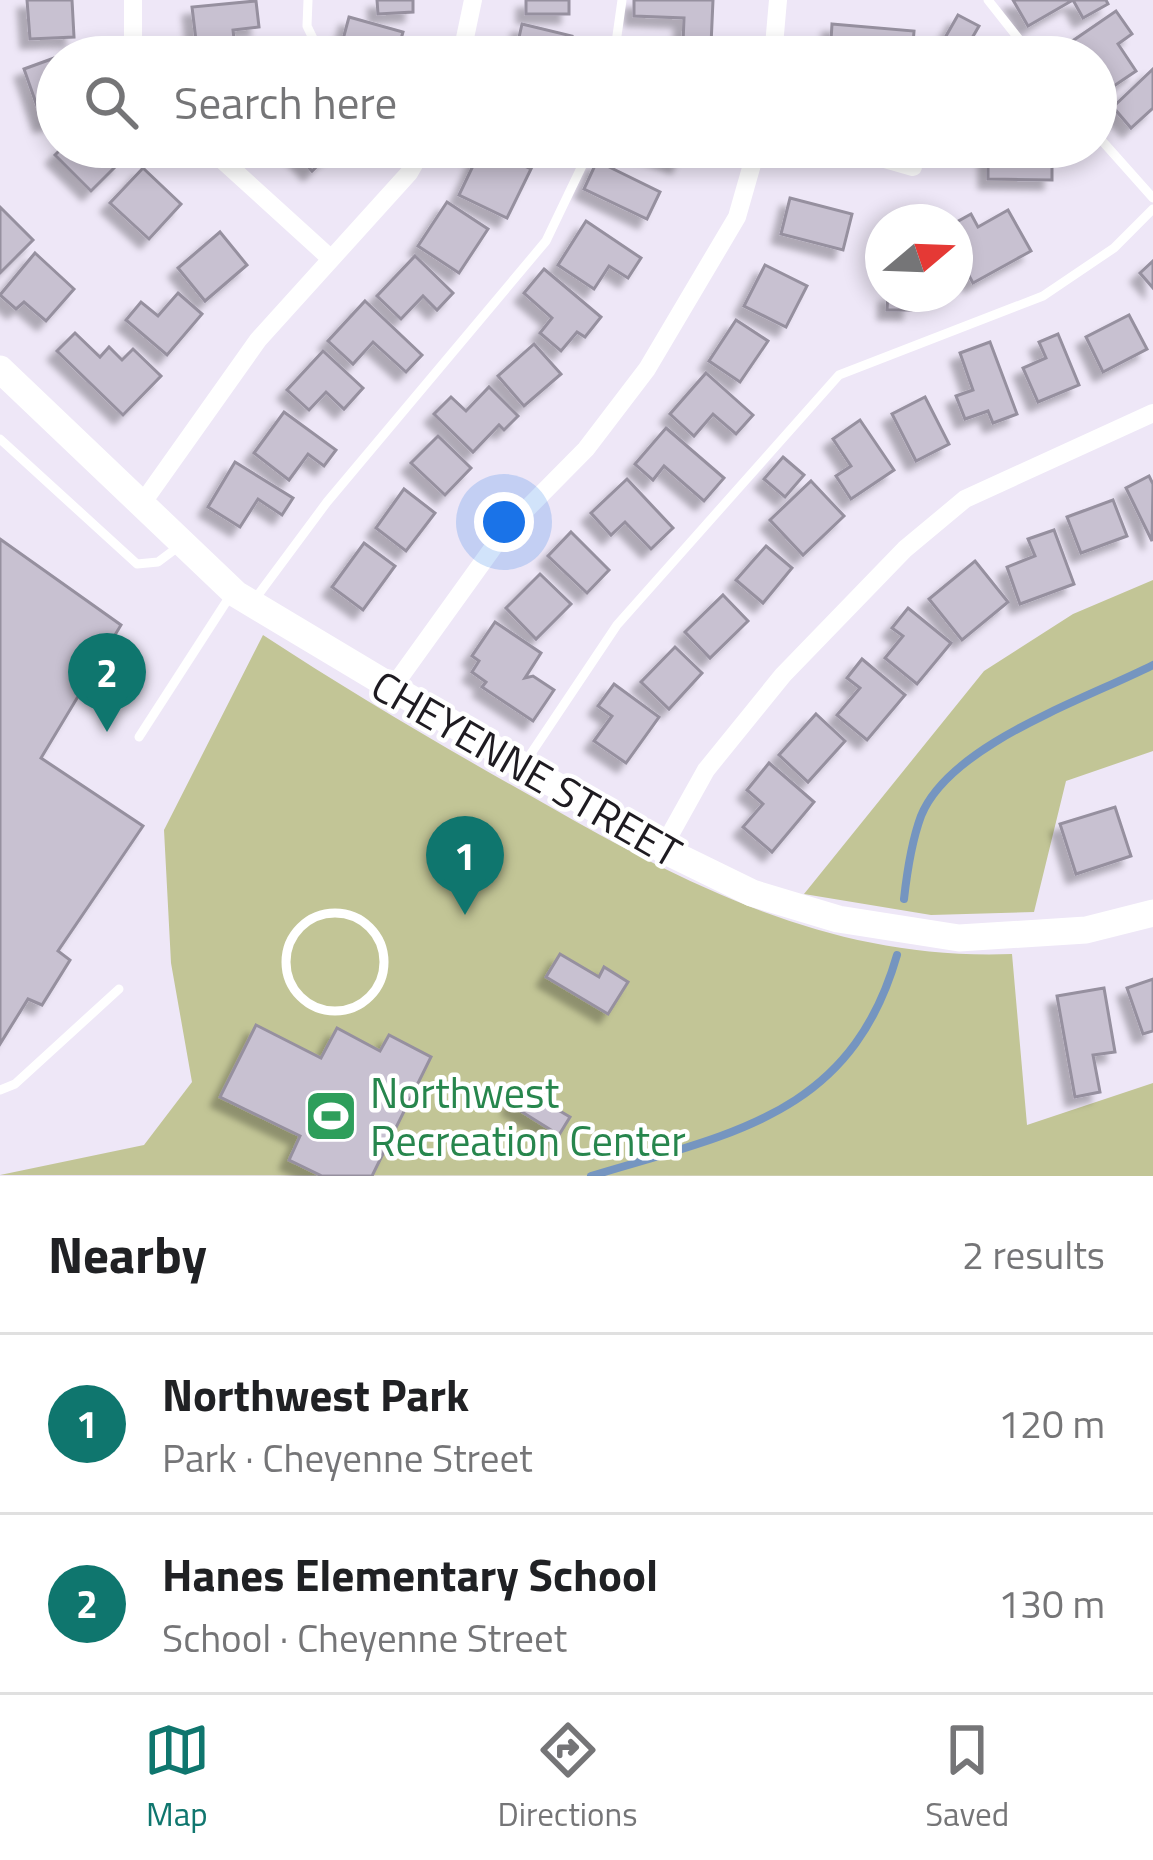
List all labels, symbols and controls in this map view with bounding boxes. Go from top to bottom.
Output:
search box [36,36,1117,168]
text: Search here [174,68,397,136]
icon: search [78,69,144,135]
north arrow [865,204,973,312]
your location [474,492,534,552]
pin: 2 [68,633,146,732]
street label: CHEYENNE STREET [360,653,694,883]
pin: 1 [426,816,504,915]
place label: Northwest Recreation Center [370,1060,686,1172]
sports icon: Northwest Recreation Center [303,1088,359,1144]
text: Nearby [48,1215,207,1293]
text: 2 results [962,1225,1105,1284]
text: Northwest Park [162,1360,469,1428]
text: 1 [76,1394,98,1453]
text: 120 m [998,1394,1105,1453]
text: Park · Cheyenne Street [162,1428,533,1487]
text: Hanes Elementary School [162,1540,658,1608]
text: 2 [76,1574,98,1633]
text: 130 m [998,1574,1105,1633]
text: School · Cheyenne Street [162,1608,567,1667]
tab: Map [144,1717,210,1839]
tab: Directions [498,1717,637,1839]
tab: Saved [925,1717,1009,1839]

